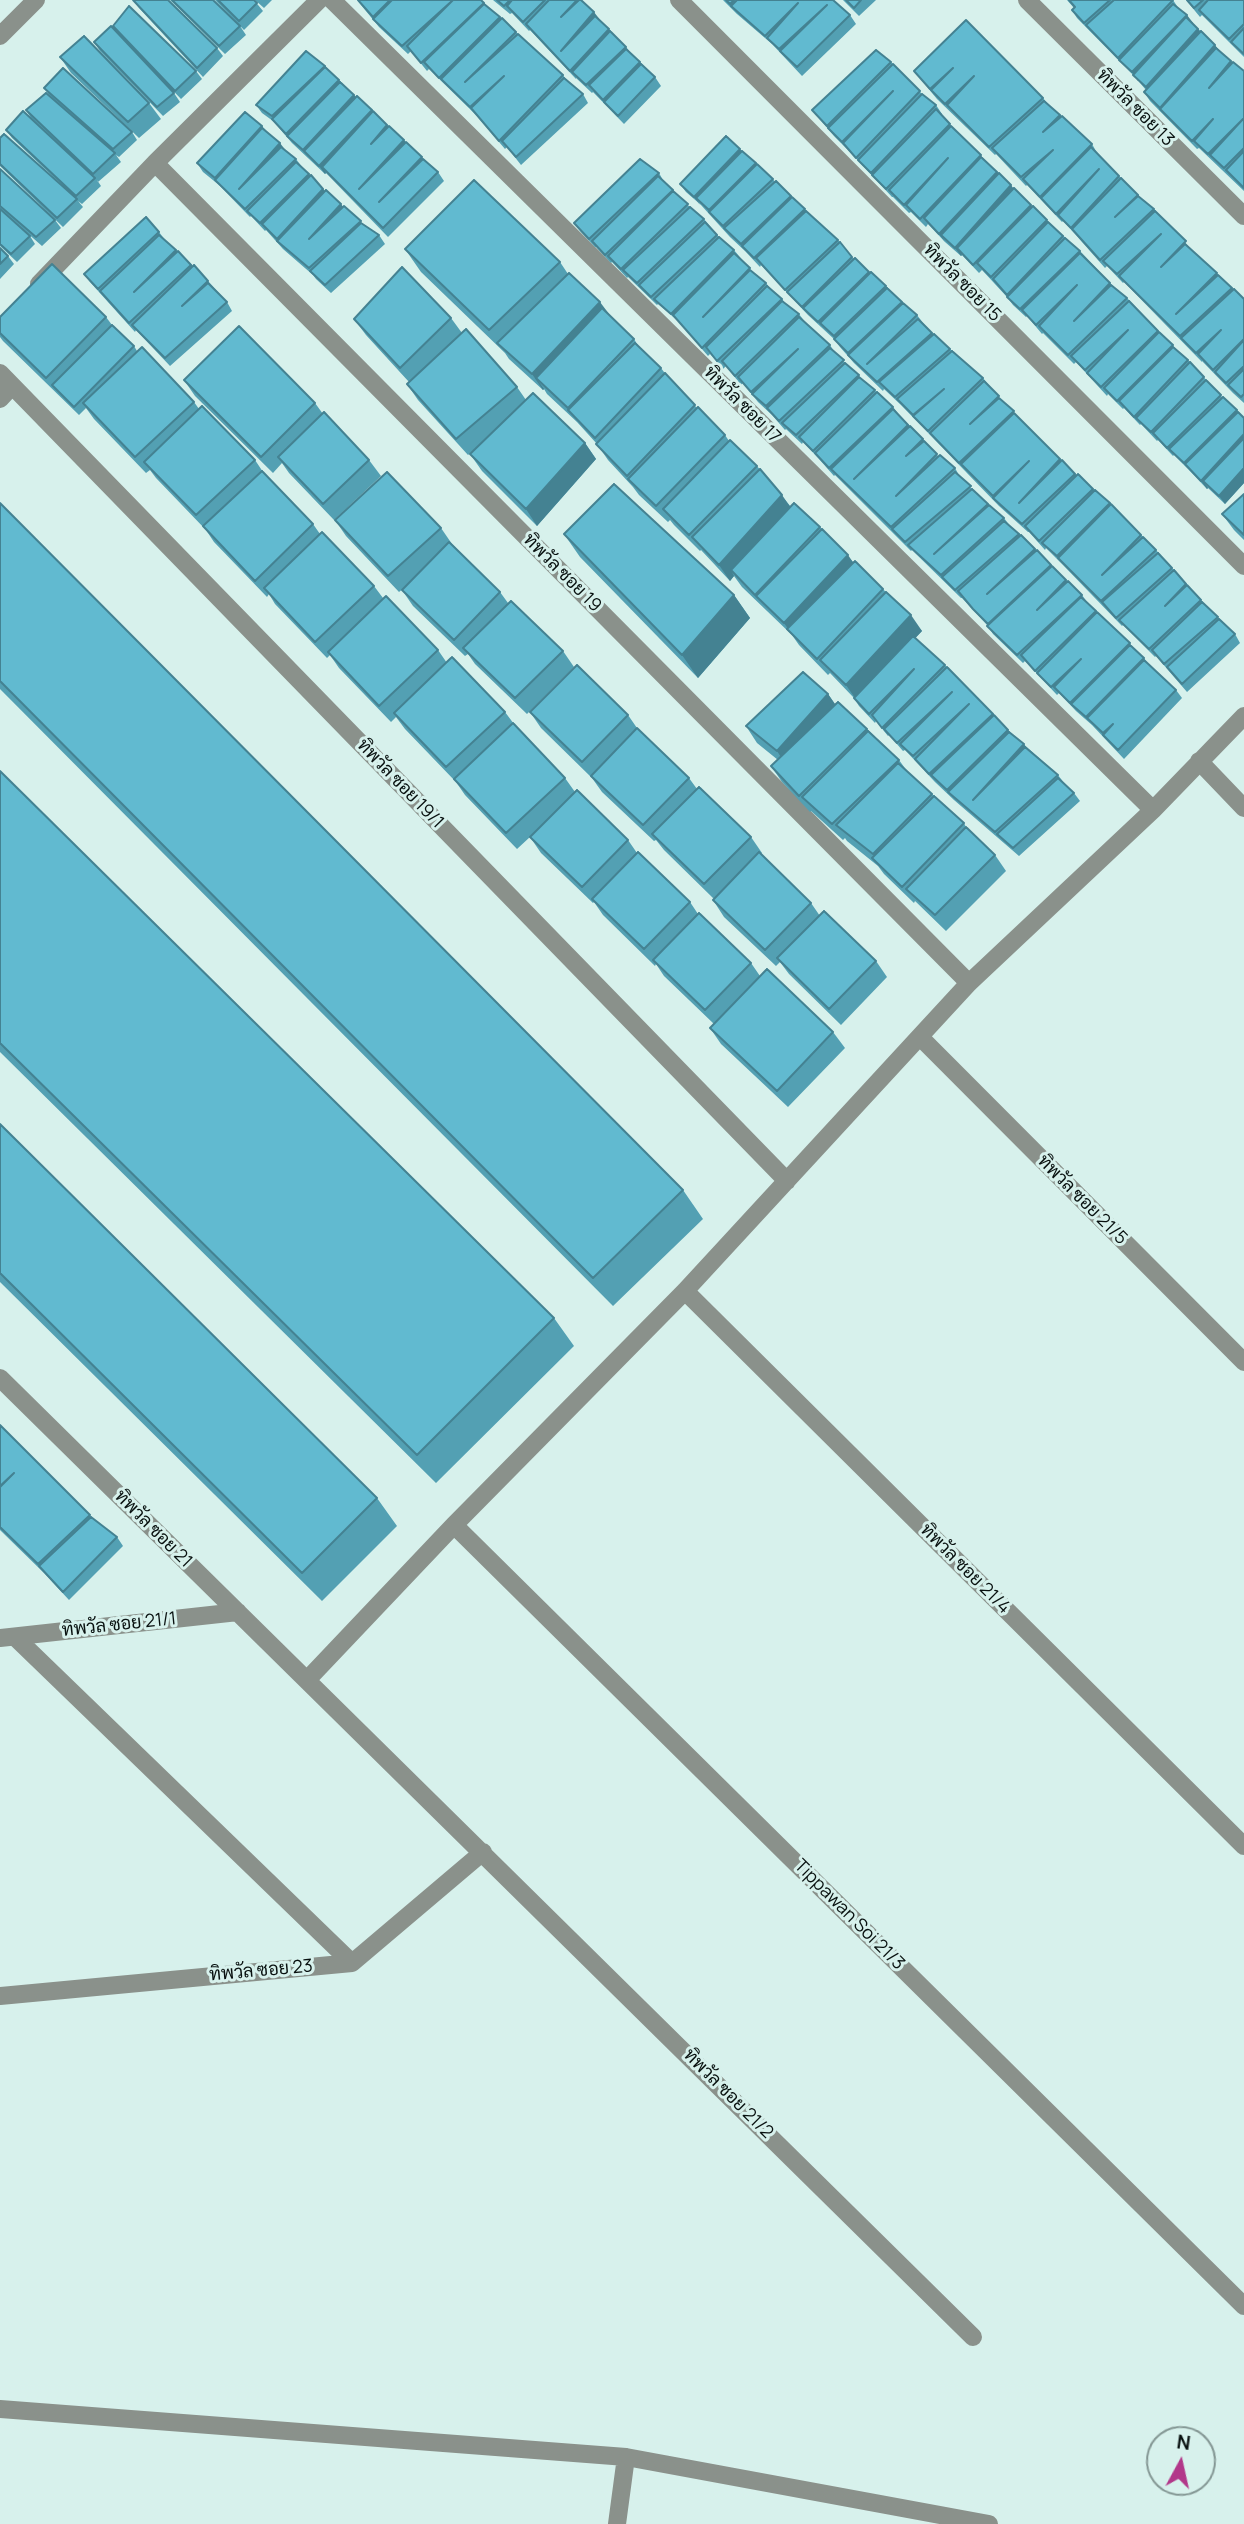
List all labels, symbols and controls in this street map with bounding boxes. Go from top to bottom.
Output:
street label: ทิพวัล ซอย 13 [1092,65,1178,151]
street label: ทิพวัล ซอย 15 [919,240,1005,326]
street label: ทิพวัล ซอย 17 [699,362,785,448]
street label: ทิพวัล ซอย 19 [518,529,606,617]
street label: ทิพวัล ซอย 19/1 [352,735,448,833]
street label: ทิพวัล ซอย 21/5 [1033,1151,1131,1249]
street label: ทิพวัล ซอย 21 [110,1486,196,1572]
street label: ทิพวัล ซอย 21/4 [915,1519,1015,1619]
street label: ทิพวัล ซอย 21/1 [61,1608,177,1642]
street label: Tippawan Soi 21/3 [789,1855,909,1975]
street label: ทิพวัล ซอย 23 [208,1956,314,1986]
street label: ทิพวัล ซอย 21/2 [679,2045,777,2143]
north arrow [1146,2426,1216,2496]
text: N [1175,2428,1192,2456]

